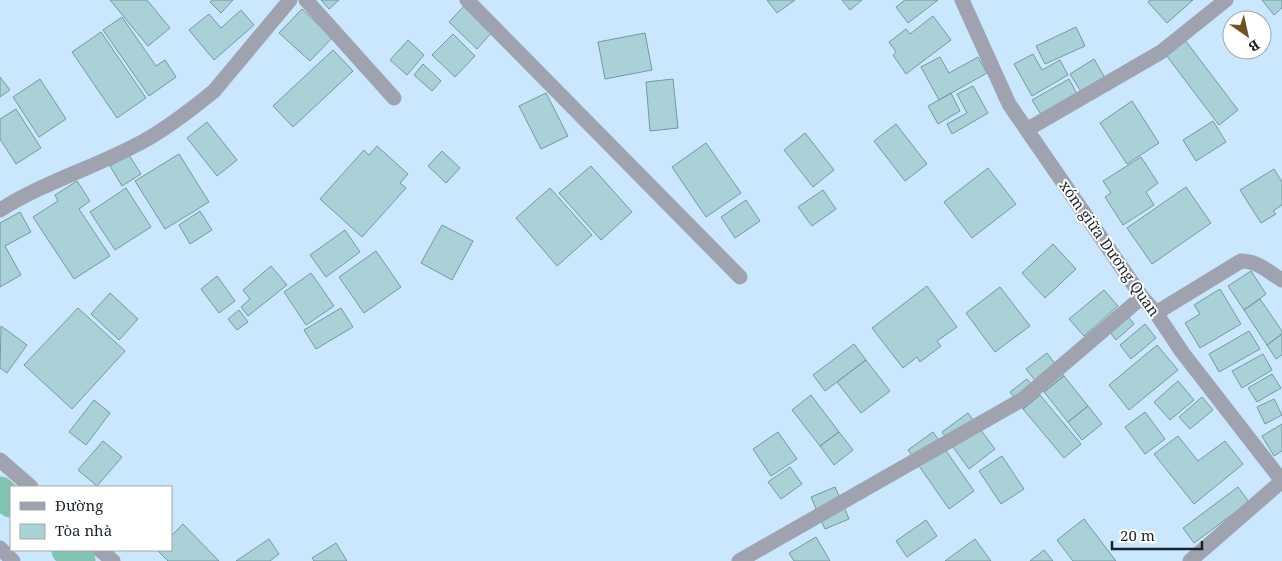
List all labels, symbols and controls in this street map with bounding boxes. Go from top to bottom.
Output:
north arrow [1222,10,1272,60]
text: B [1245,36,1264,57]
street label: xóm giữa Dương Quan [1055,176,1165,320]
legend [10,486,172,551]
text: Đường [55,495,103,515]
scale bar [1112,518,1202,550]
text: Tòa nhà [55,520,112,540]
text: 20 m [1120,525,1155,545]

